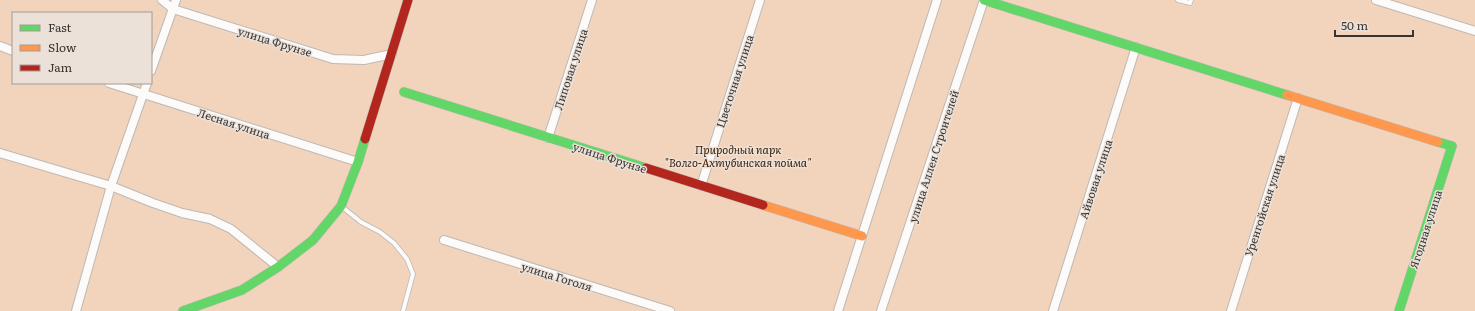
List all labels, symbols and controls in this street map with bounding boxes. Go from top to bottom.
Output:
legend [12,12,152,84]
scale bar [1335,12,1413,38]
text: 50 m [1341,16,1368,34]
text: Fast [48,18,72,36]
street label: улица Фрунзе [236,22,314,60]
street label: Липовая улица [549,26,591,112]
street label: Цветочная улица [711,32,757,130]
text: Slow [48,38,77,56]
text: Jam [48,58,73,76]
street label: улица Аллея Строителей [904,88,962,224]
street label: Лесная улица [196,104,272,142]
street label: Айвовая улица [1075,137,1115,221]
street label: улица Фрунзе [571,138,649,177]
park label: Природный парк "Волго-Ахтубинская пойма" [664,141,812,170]
street label: Уренгойская улица [1240,152,1288,258]
street label: Ягодная улица [1405,187,1445,271]
street label: улица Гоголя [520,258,595,295]

